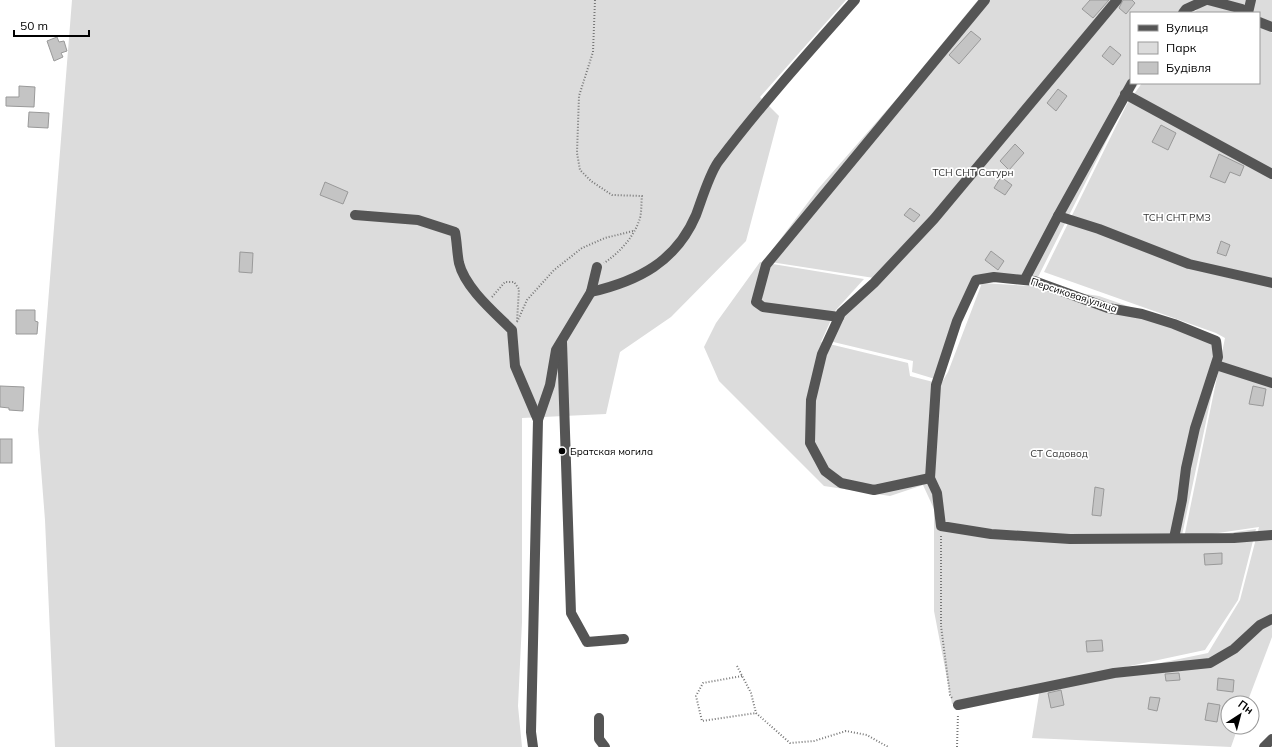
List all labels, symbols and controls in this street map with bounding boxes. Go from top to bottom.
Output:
scale bar [14,12,89,38]
legend [1130,12,1260,84]
text: 50 m [20,18,48,33]
text: Вулиця [1166,20,1208,35]
text: Парк [1166,40,1197,55]
text: Будівля [1166,60,1211,75]
park label: ТСН СНТ Сатурн [933,166,1013,179]
park label: ТСН СНТ РМЗ [1143,211,1211,224]
street label: Персиковая улица [1029,275,1119,315]
place label: Братская могила [570,445,653,458]
marker: Братская могила [557,446,567,456]
park label: СТ Садовод [1030,447,1088,460]
north arrow [1220,695,1260,735]
text: Пн [1236,697,1256,717]

